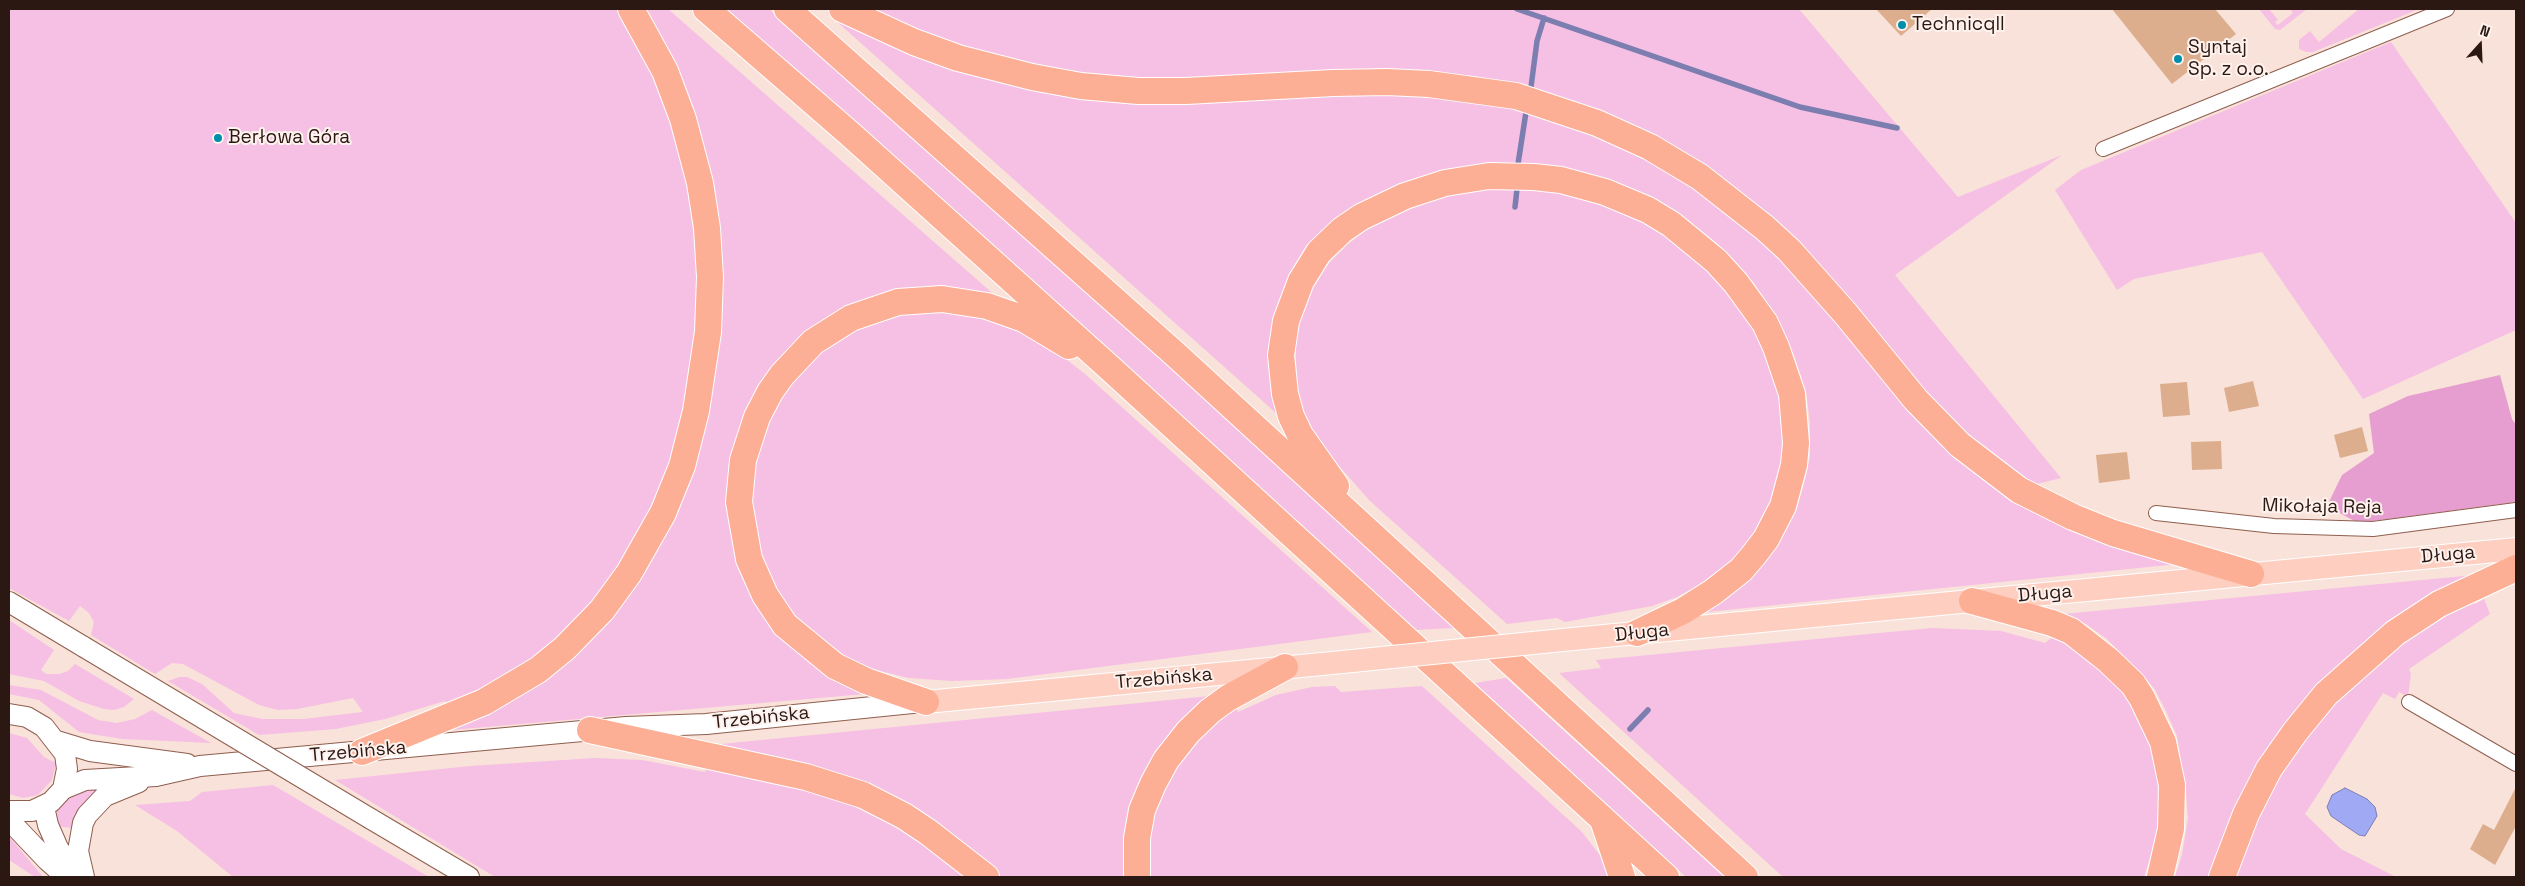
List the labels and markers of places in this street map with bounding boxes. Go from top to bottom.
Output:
place label: Technicqll [1912,14,2005,36]
marker: Technicqll [1896,19,1908,31]
place label: Syntaj Sp. z o.o. [2188,37,2269,81]
marker: Syntaj Sp. z o.o. [2172,53,2184,65]
place label: Berłowa Góra [228,127,350,149]
marker: Berłowa Góra [212,132,224,144]

